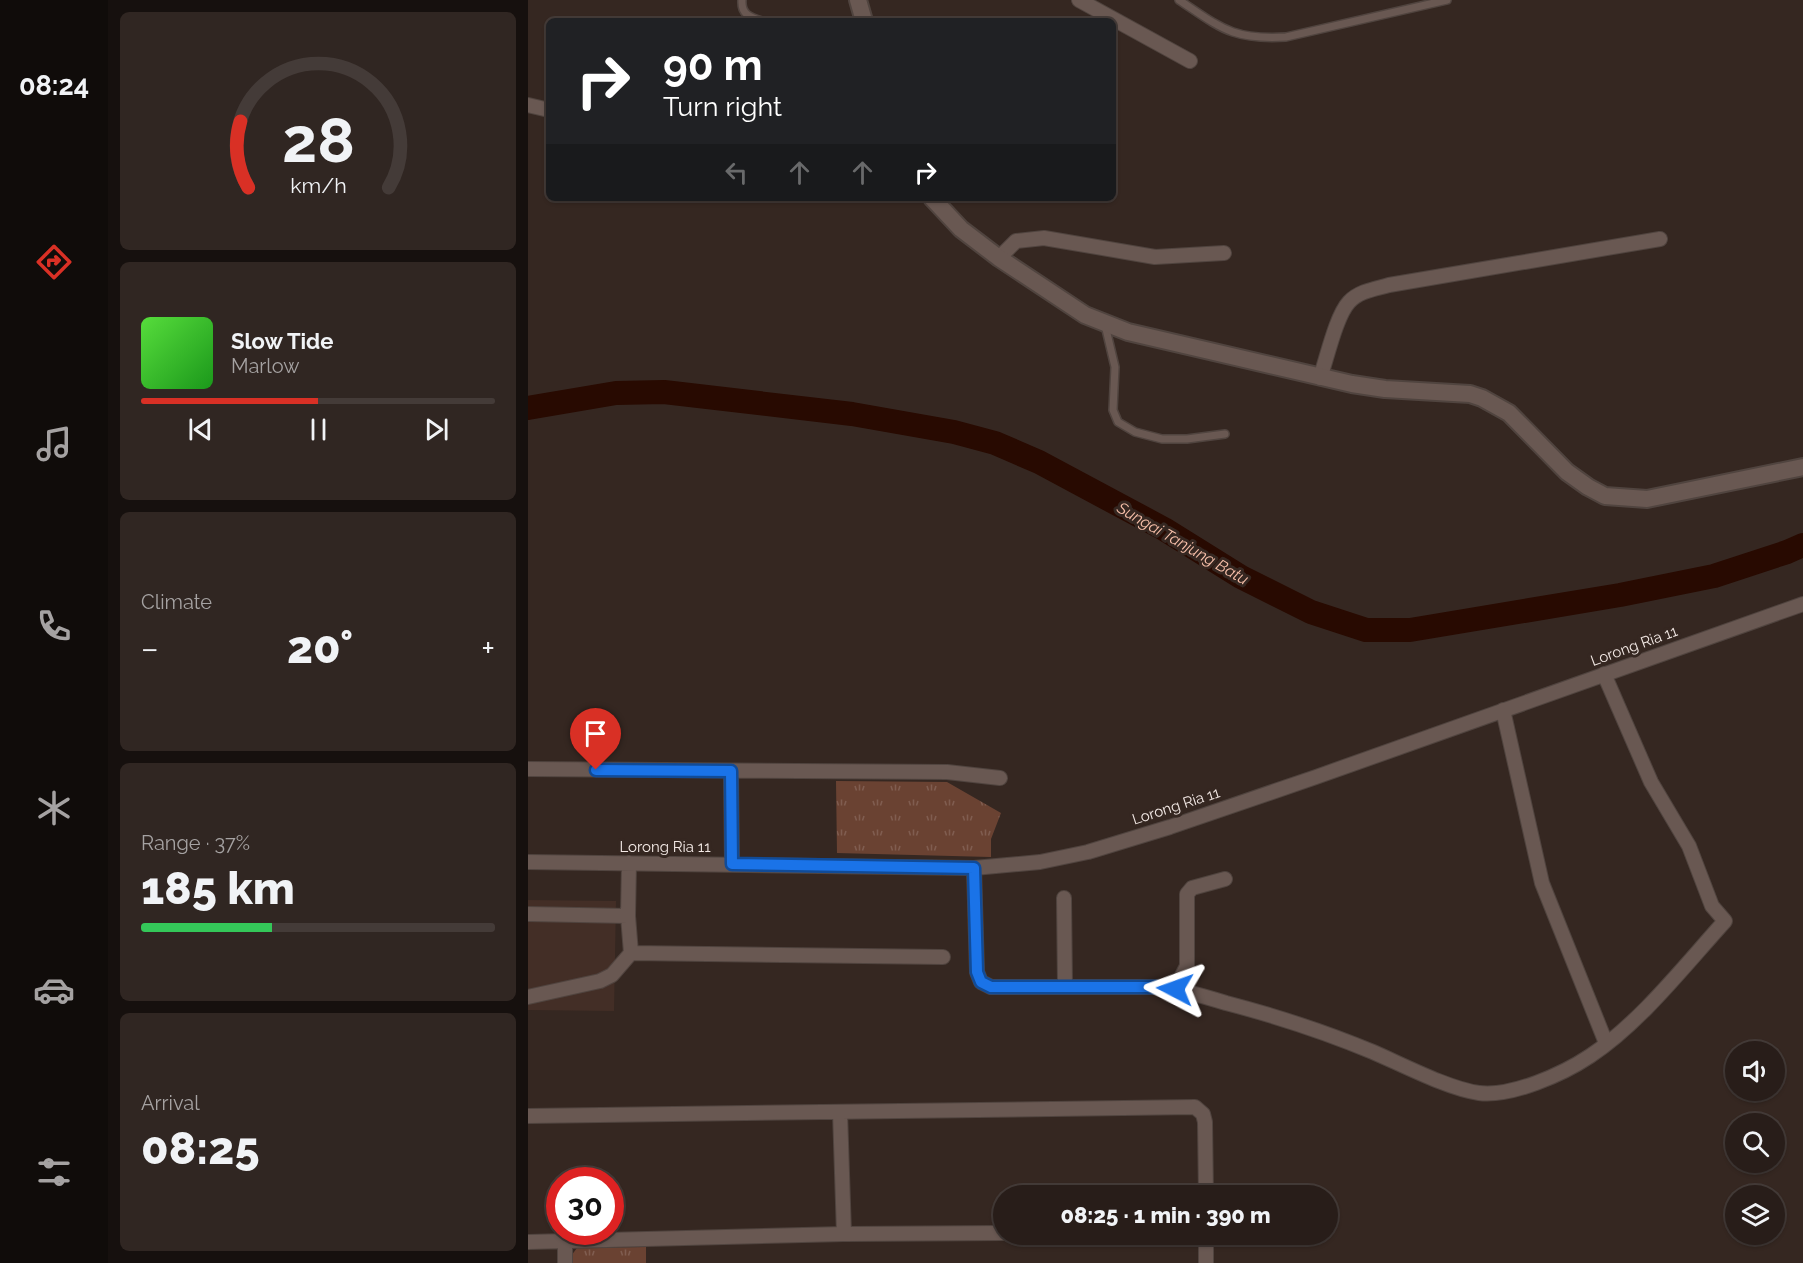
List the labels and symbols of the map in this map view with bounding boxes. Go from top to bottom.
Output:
water label: Sungai Tanjung Batu [1113,498,1252,589]
street label: Lorong Ria 11 [1588,622,1680,670]
pin [570,708,621,770]
street label: Lorong Ria 11 [1130,783,1223,829]
street label: Lorong Ria 11 [619,838,711,856]
position arrow [1143,957,1207,1021]
speed limit sign: 30 [546,1167,624,1245]

